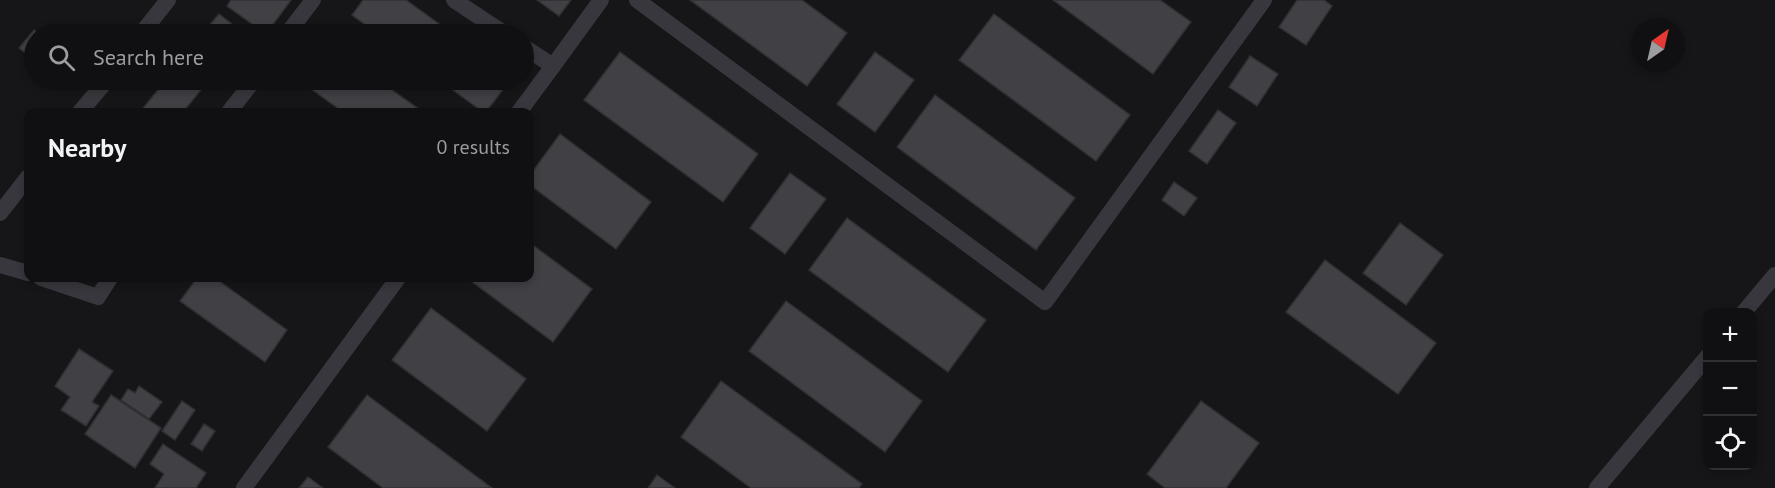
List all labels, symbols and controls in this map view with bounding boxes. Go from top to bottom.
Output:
north arrow [1631,18,1685,72]
search box [24,24,534,90]
icon: search [45,41,78,74]
text: Search here [93,43,204,71]
text: Nearby [48,131,126,164]
text: 0 results [437,134,510,160]
map controls [1703,308,1757,470]
button: + [1703,308,1757,362]
button: − [1703,362,1757,416]
button: locate [1703,416,1757,470]

